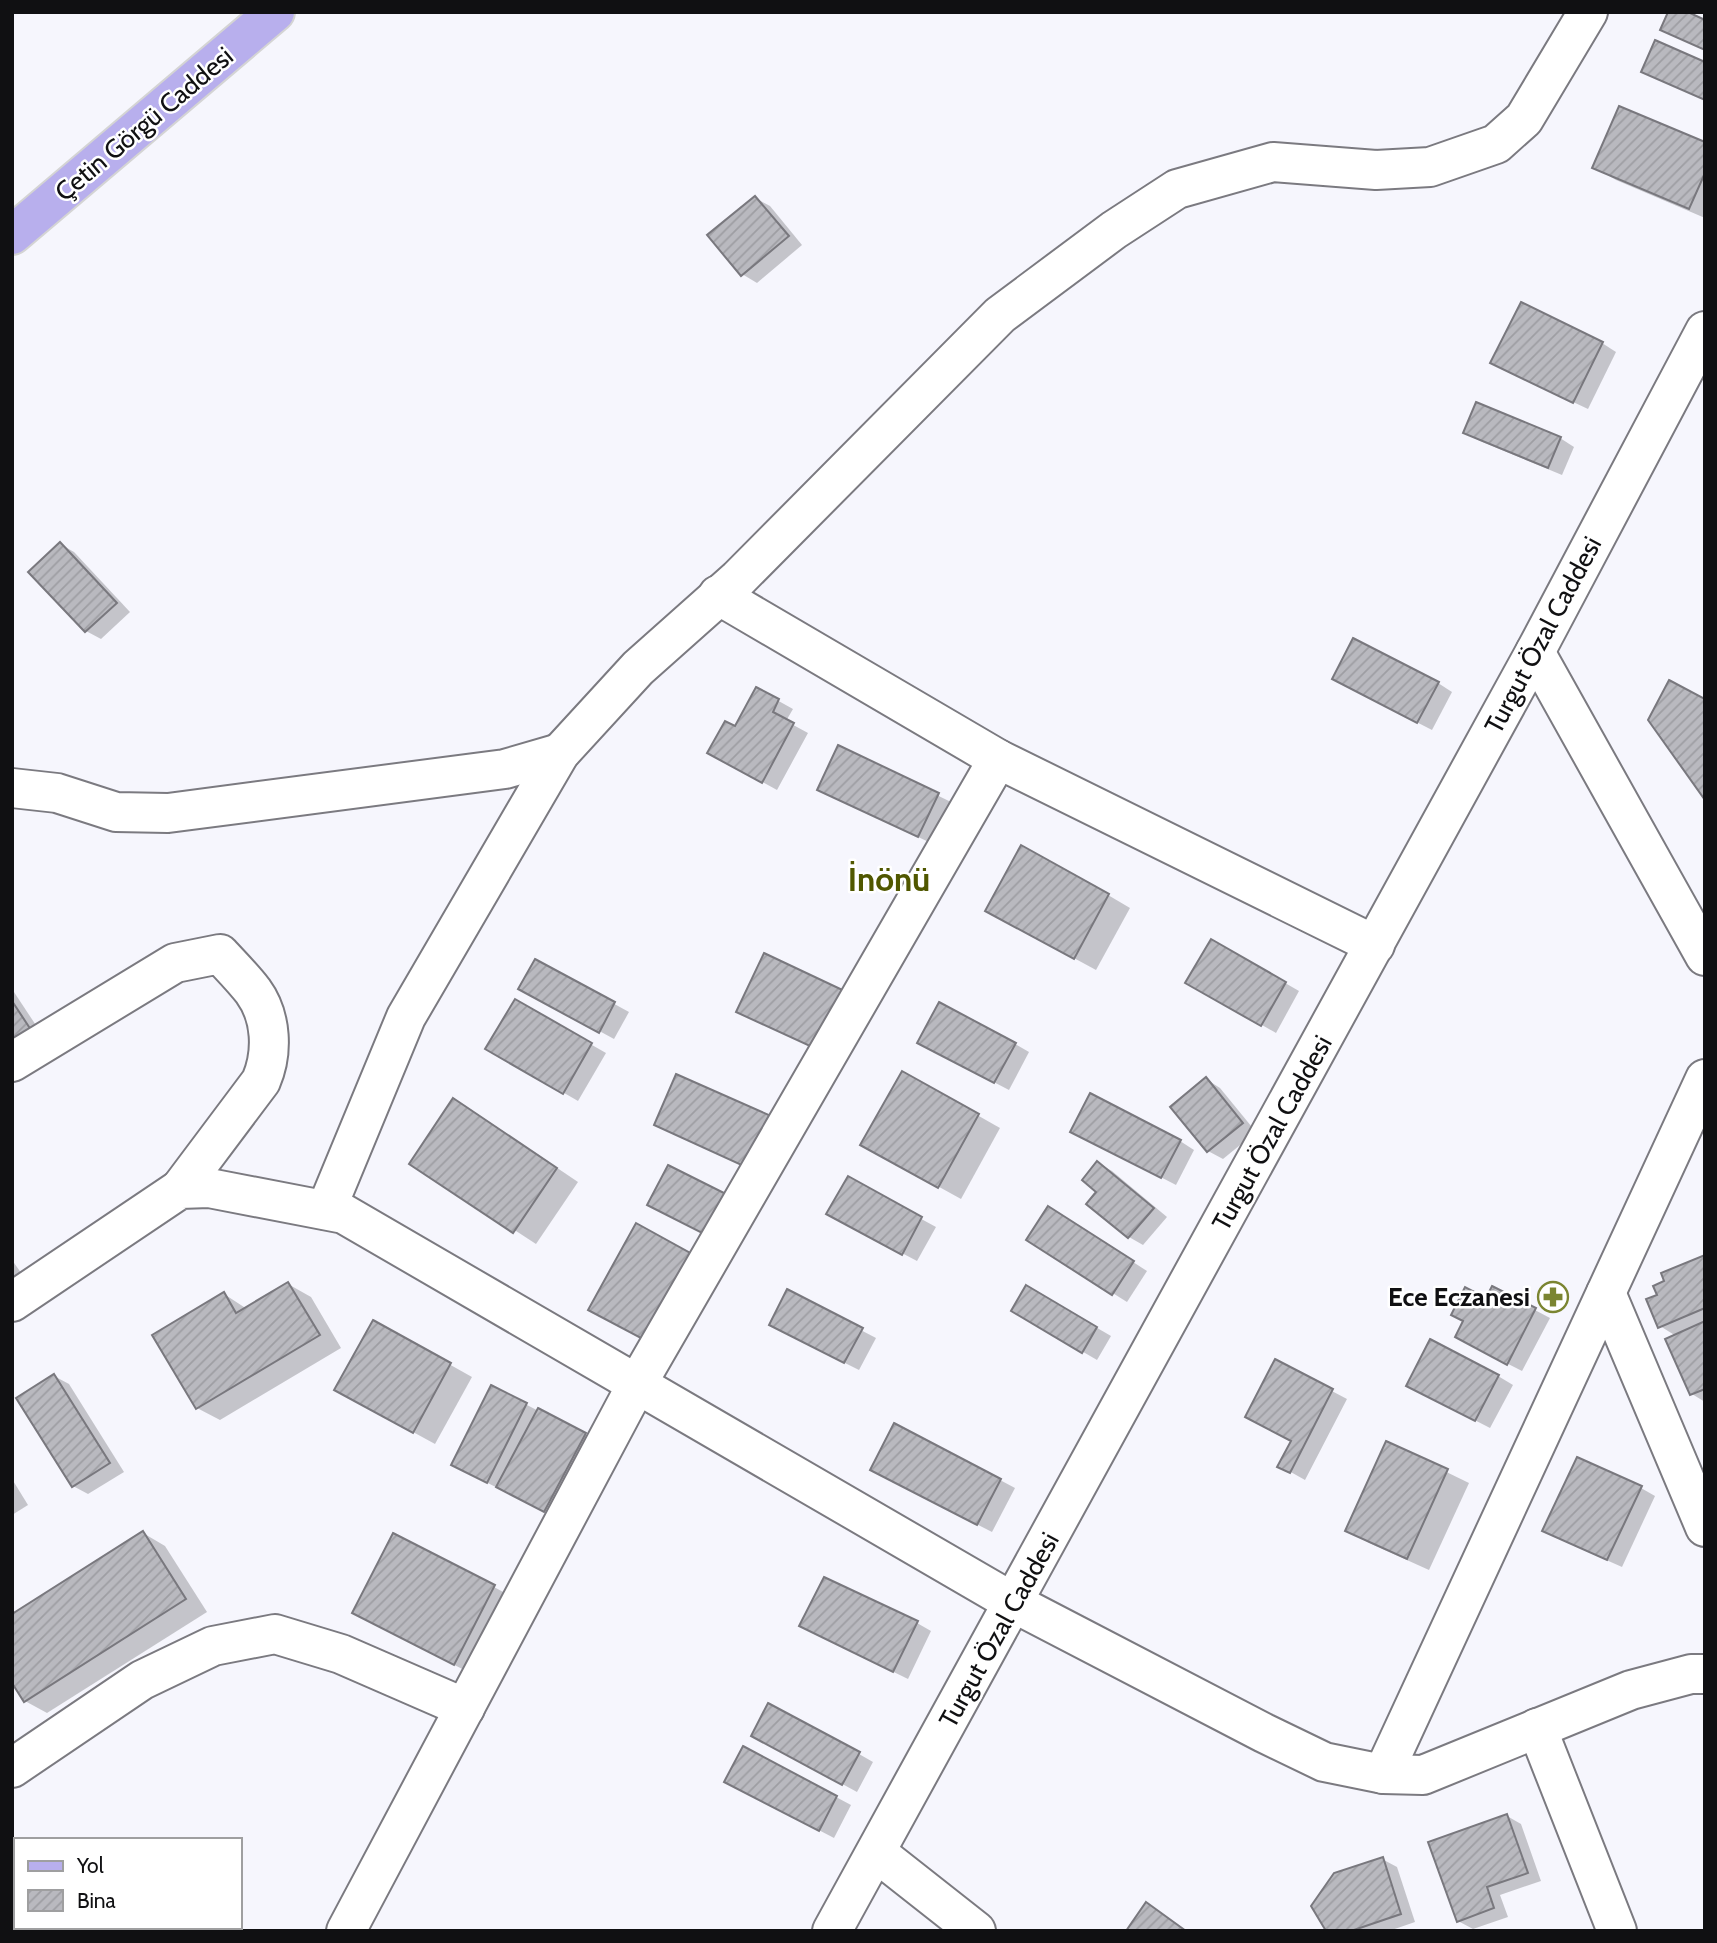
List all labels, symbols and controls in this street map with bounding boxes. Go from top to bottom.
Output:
street label: Çetin Görgü Caddesi [48,40,240,208]
street label: Turgut Özal Caddesi [1478,531,1608,739]
district label: İnönü [848,859,930,899]
street label: Turgut Özal Caddesi [1205,1030,1339,1236]
pharmacy icon: Ece Eczanesi [1536,1280,1570,1314]
place label: Ece Eczanesi [1388,1281,1530,1313]
street label: Turgut Özal Caddesi [932,1527,1066,1733]
legend [14,1838,242,1929]
text: Yol [76,1853,104,1878]
text: Bina [77,1888,116,1913]

